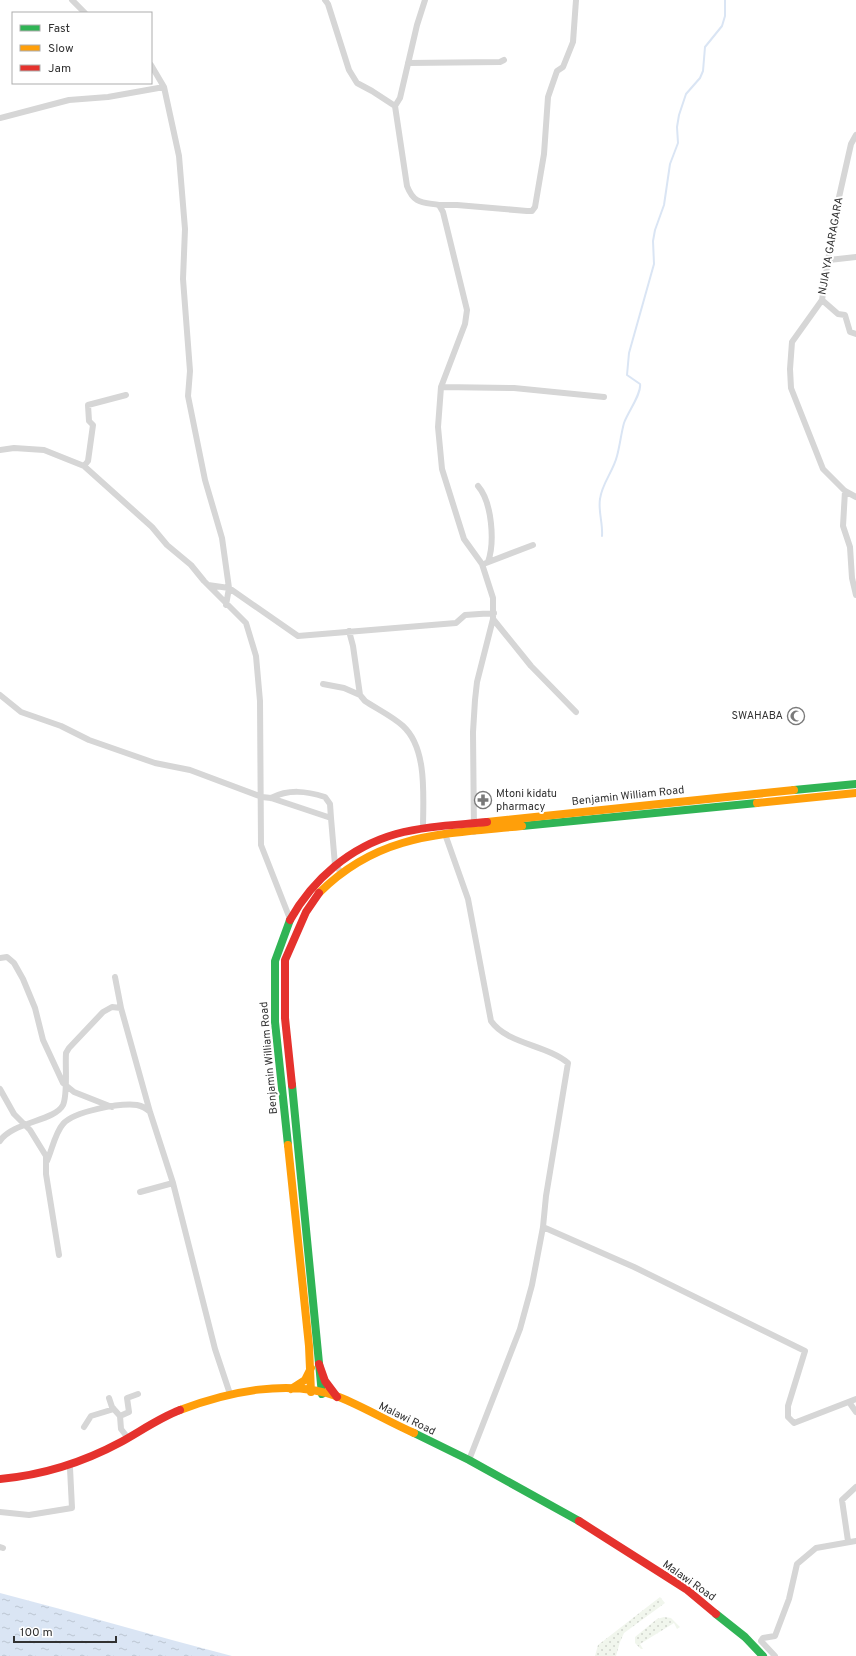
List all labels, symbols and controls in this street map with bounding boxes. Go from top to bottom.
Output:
legend [12,12,152,84]
text: Fast [48,21,70,37]
text: Slow [48,41,74,57]
text: Jam [48,61,71,77]
street label: NJIA YA GARAGARA [815,196,847,296]
mosque icon: SWAHABA [786,706,806,726]
place label: SWAHABA [732,709,783,723]
street label: Benjamin William Road [571,783,685,809]
place label: Mtoni kidatu pharmacy [496,787,557,814]
pharmacy icon: Mtoni kidatu pharmacy [473,790,493,810]
street label: Benjamin William Road [257,1001,281,1115]
street label: Malawi Road [376,1399,438,1439]
street label: Malawi Road [660,1558,718,1604]
scale bar [14,1618,116,1644]
text: 100 m [20,1625,53,1641]

